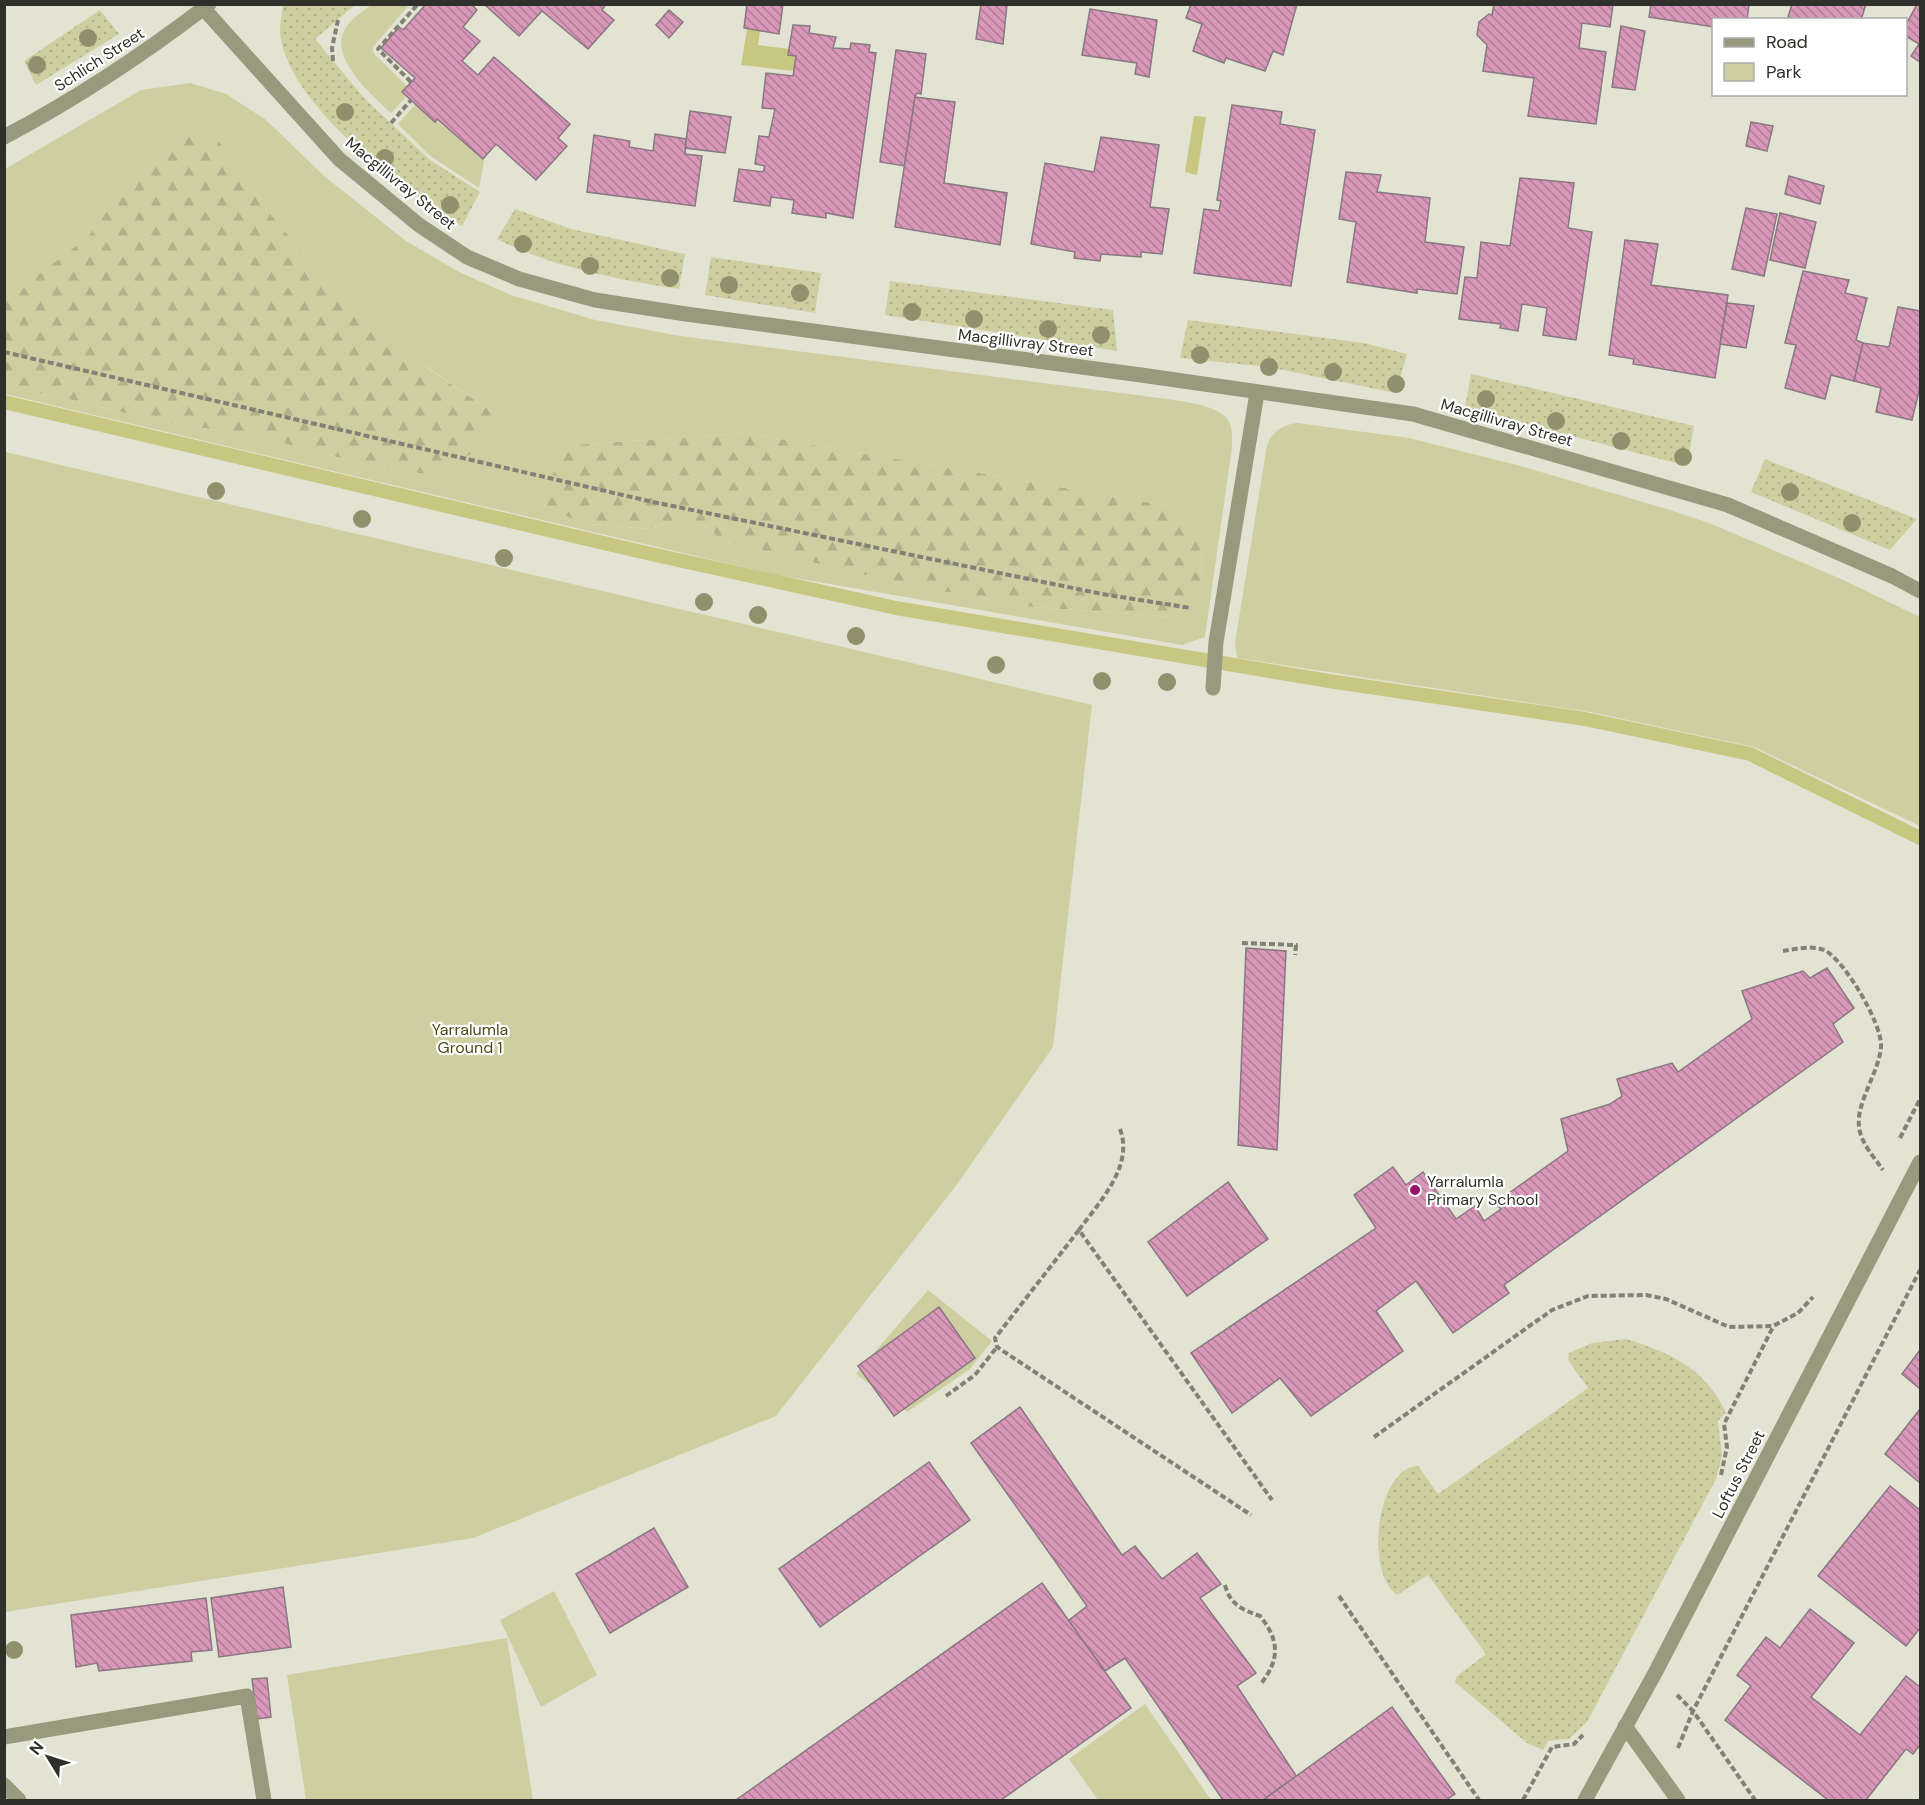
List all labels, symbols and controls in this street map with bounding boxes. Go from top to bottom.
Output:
legend [1712,18,1907,96]
street label: Schlich Street [50,23,148,96]
text: Road [1766,30,1808,54]
text: Park [1766,60,1802,84]
street label: Macgillivray Street [341,132,460,234]
street label: Macgillivray Street [957,324,1095,361]
street label: Macgillivray Street [1438,394,1575,451]
park label: Yarralumla Ground 1 [432,1019,508,1058]
place label: Yarralumla Primary School [1427,1171,1538,1210]
marker: Yarralumla Primary School [1408,1183,1422,1197]
street label: Loftus Street [1707,1427,1770,1522]
north arrow [18,1727,78,1787]
text: N [25,1737,48,1759]

